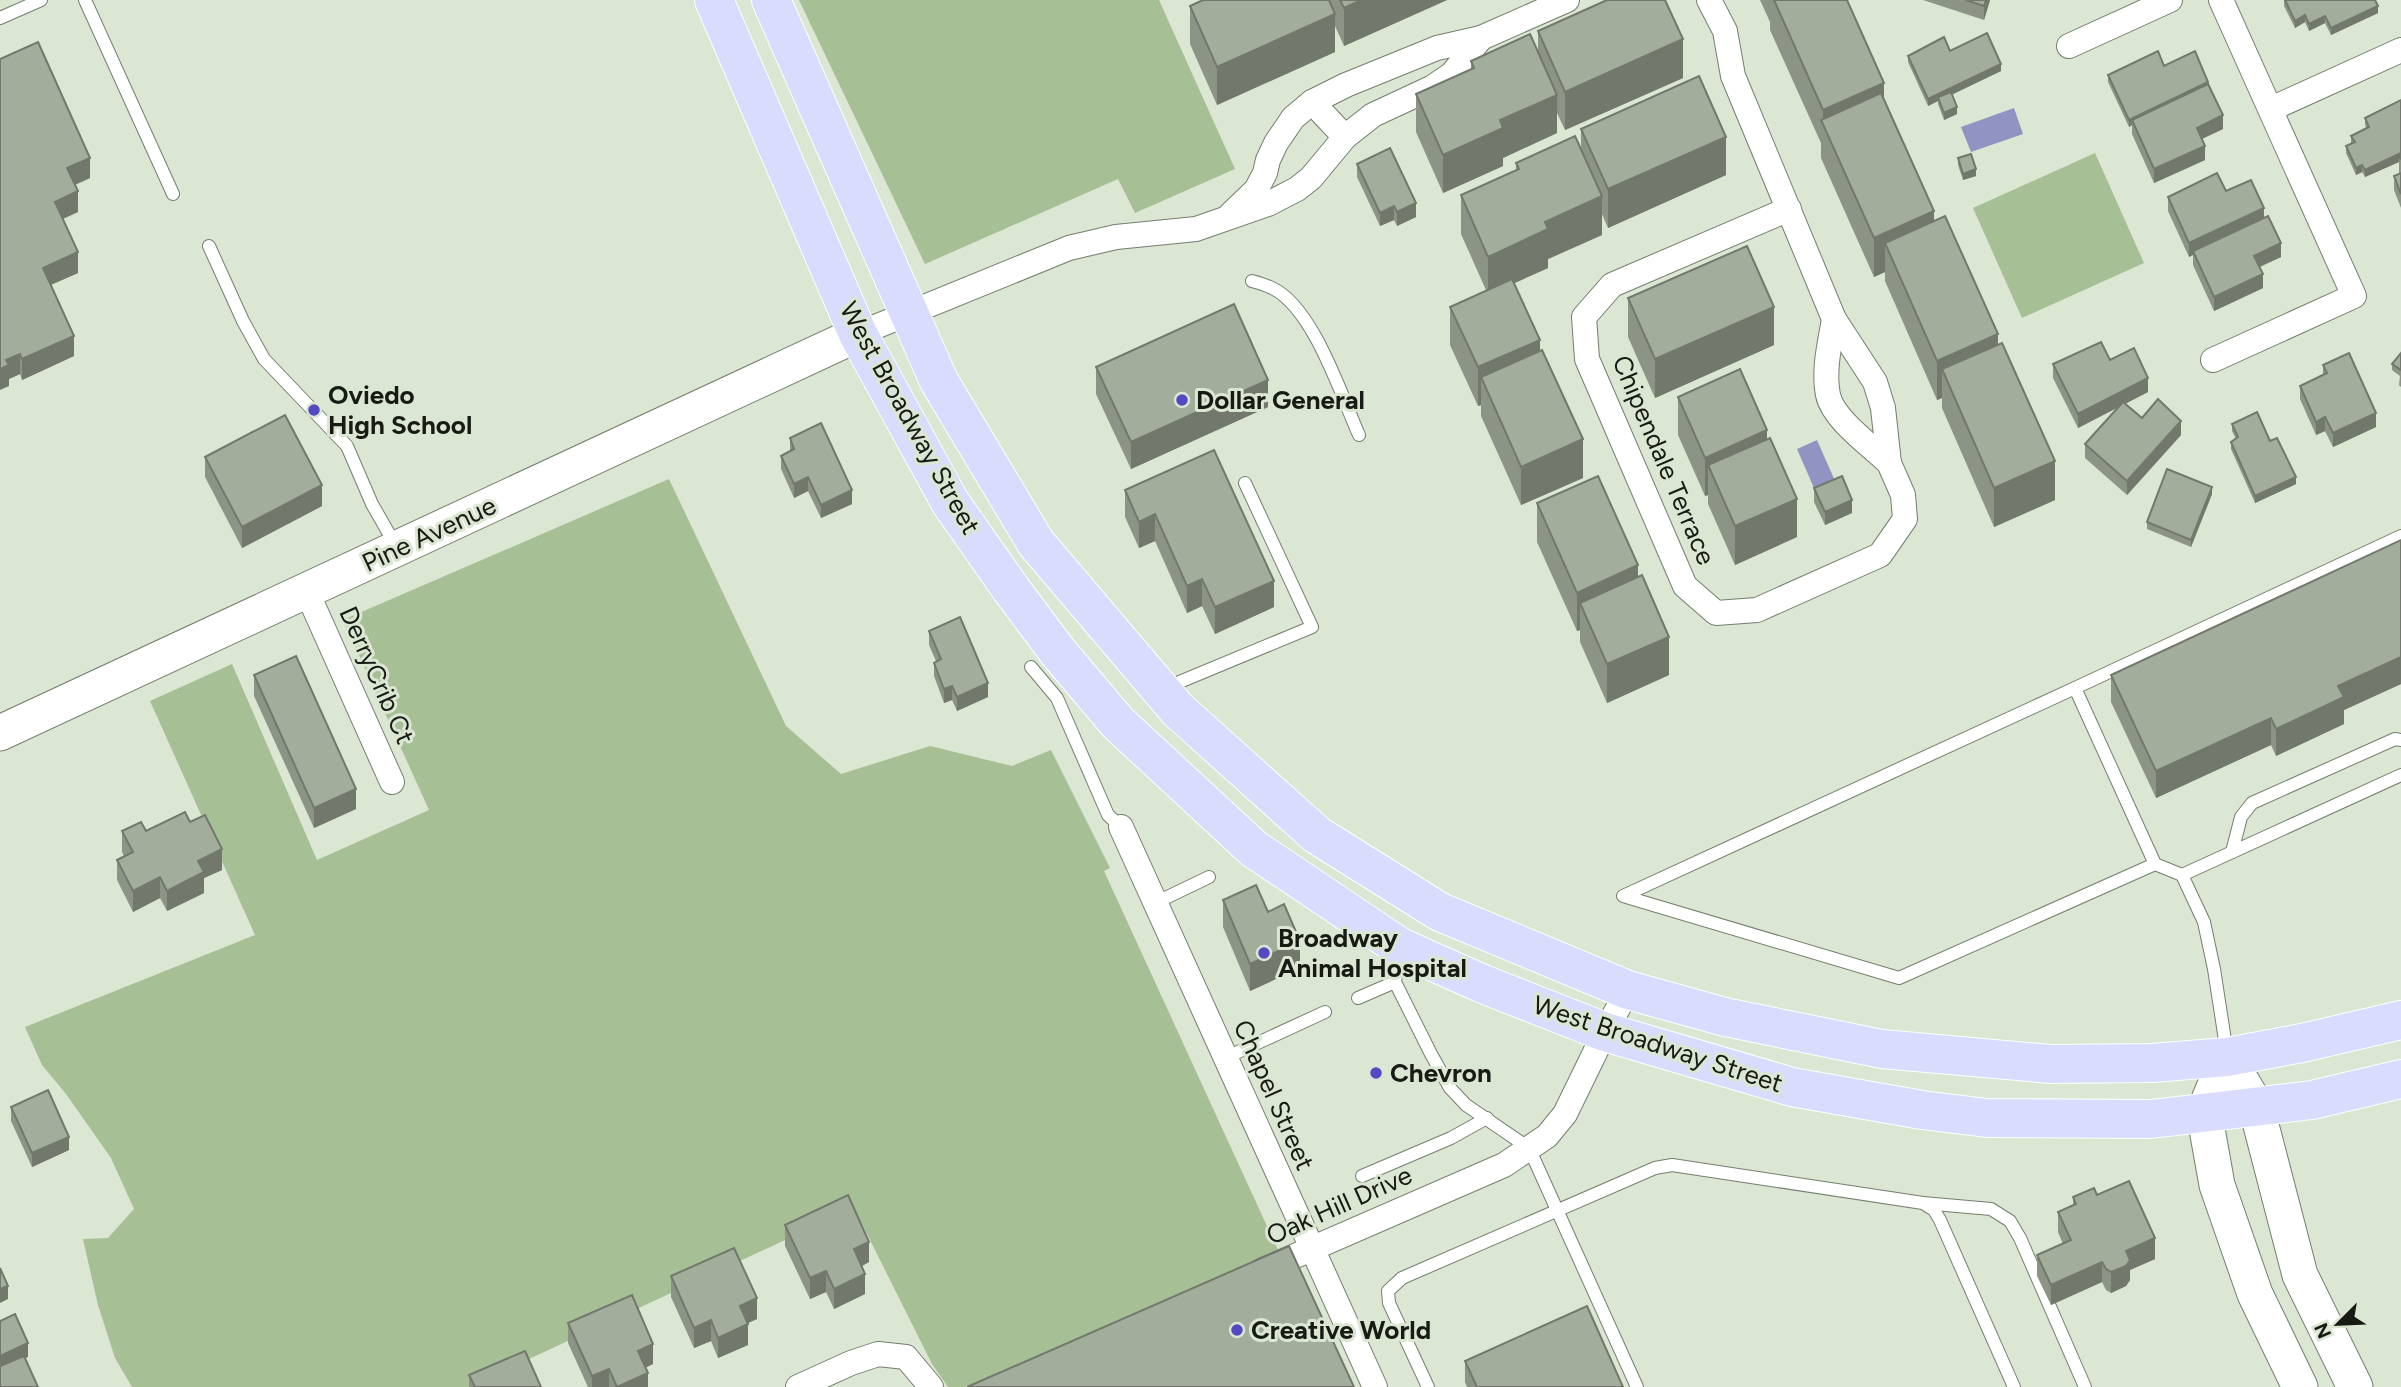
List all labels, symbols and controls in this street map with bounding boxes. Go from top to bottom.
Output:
street label: West Broadway Street [833,296,987,540]
street label: Chipendale Terrace [1605,351,1723,569]
place label: Oviedo High School [328,379,472,441]
place label: Dollar General [1196,384,1365,416]
marker: Dollar General [1174,392,1190,408]
marker: Oviedo High School [306,402,322,418]
street label: Pine Avenue [357,489,501,579]
street label: DerryCrib Ct [332,601,422,749]
place label: Broadway Animal Hospital [1278,922,1467,984]
marker: Broadway Animal Hospital [1256,945,1272,961]
street label: West Broadway Street [1529,988,1787,1100]
street label: Chapel Street [1227,1015,1321,1175]
place label: Chevron [1390,1057,1492,1089]
marker: Chevron [1368,1065,1384,1081]
street label: Oak Hill Drive [1261,1159,1417,1251]
north arrow [2303,1289,2373,1359]
place label: Creative World [1251,1314,1431,1346]
text: N [2309,1319,2336,1342]
marker: Creative World [1229,1322,1245,1338]

